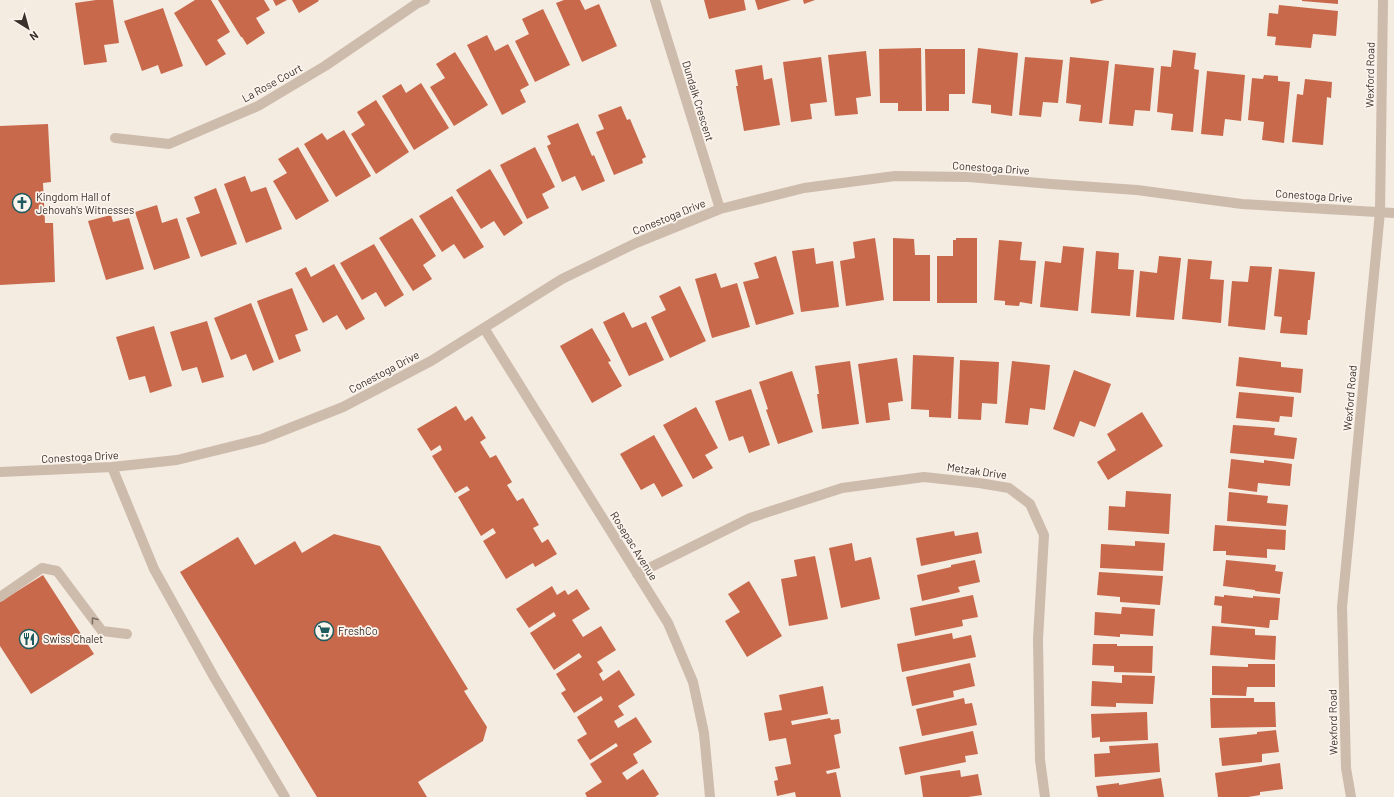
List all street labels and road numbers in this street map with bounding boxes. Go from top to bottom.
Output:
street label: Wexford Road [1362,42,1377,108]
street label: Dundalk Crescent [680,59,717,143]
street label: La Rose Court [239,61,304,104]
street label: Conestoga Drive [952,158,1030,177]
street label: Conestoga Drive [1275,186,1353,205]
street label: Conestoga Drive [630,196,707,237]
street label: Conestoga Drive [346,348,421,396]
street label: Wexford Road [1340,365,1359,431]
street label: Conestoga Drive [41,448,119,465]
street label: Metzak Drive [946,460,1008,481]
street label: Rosepac Avenue [608,509,661,583]
street label: Wexford Road [1325,689,1340,755]

